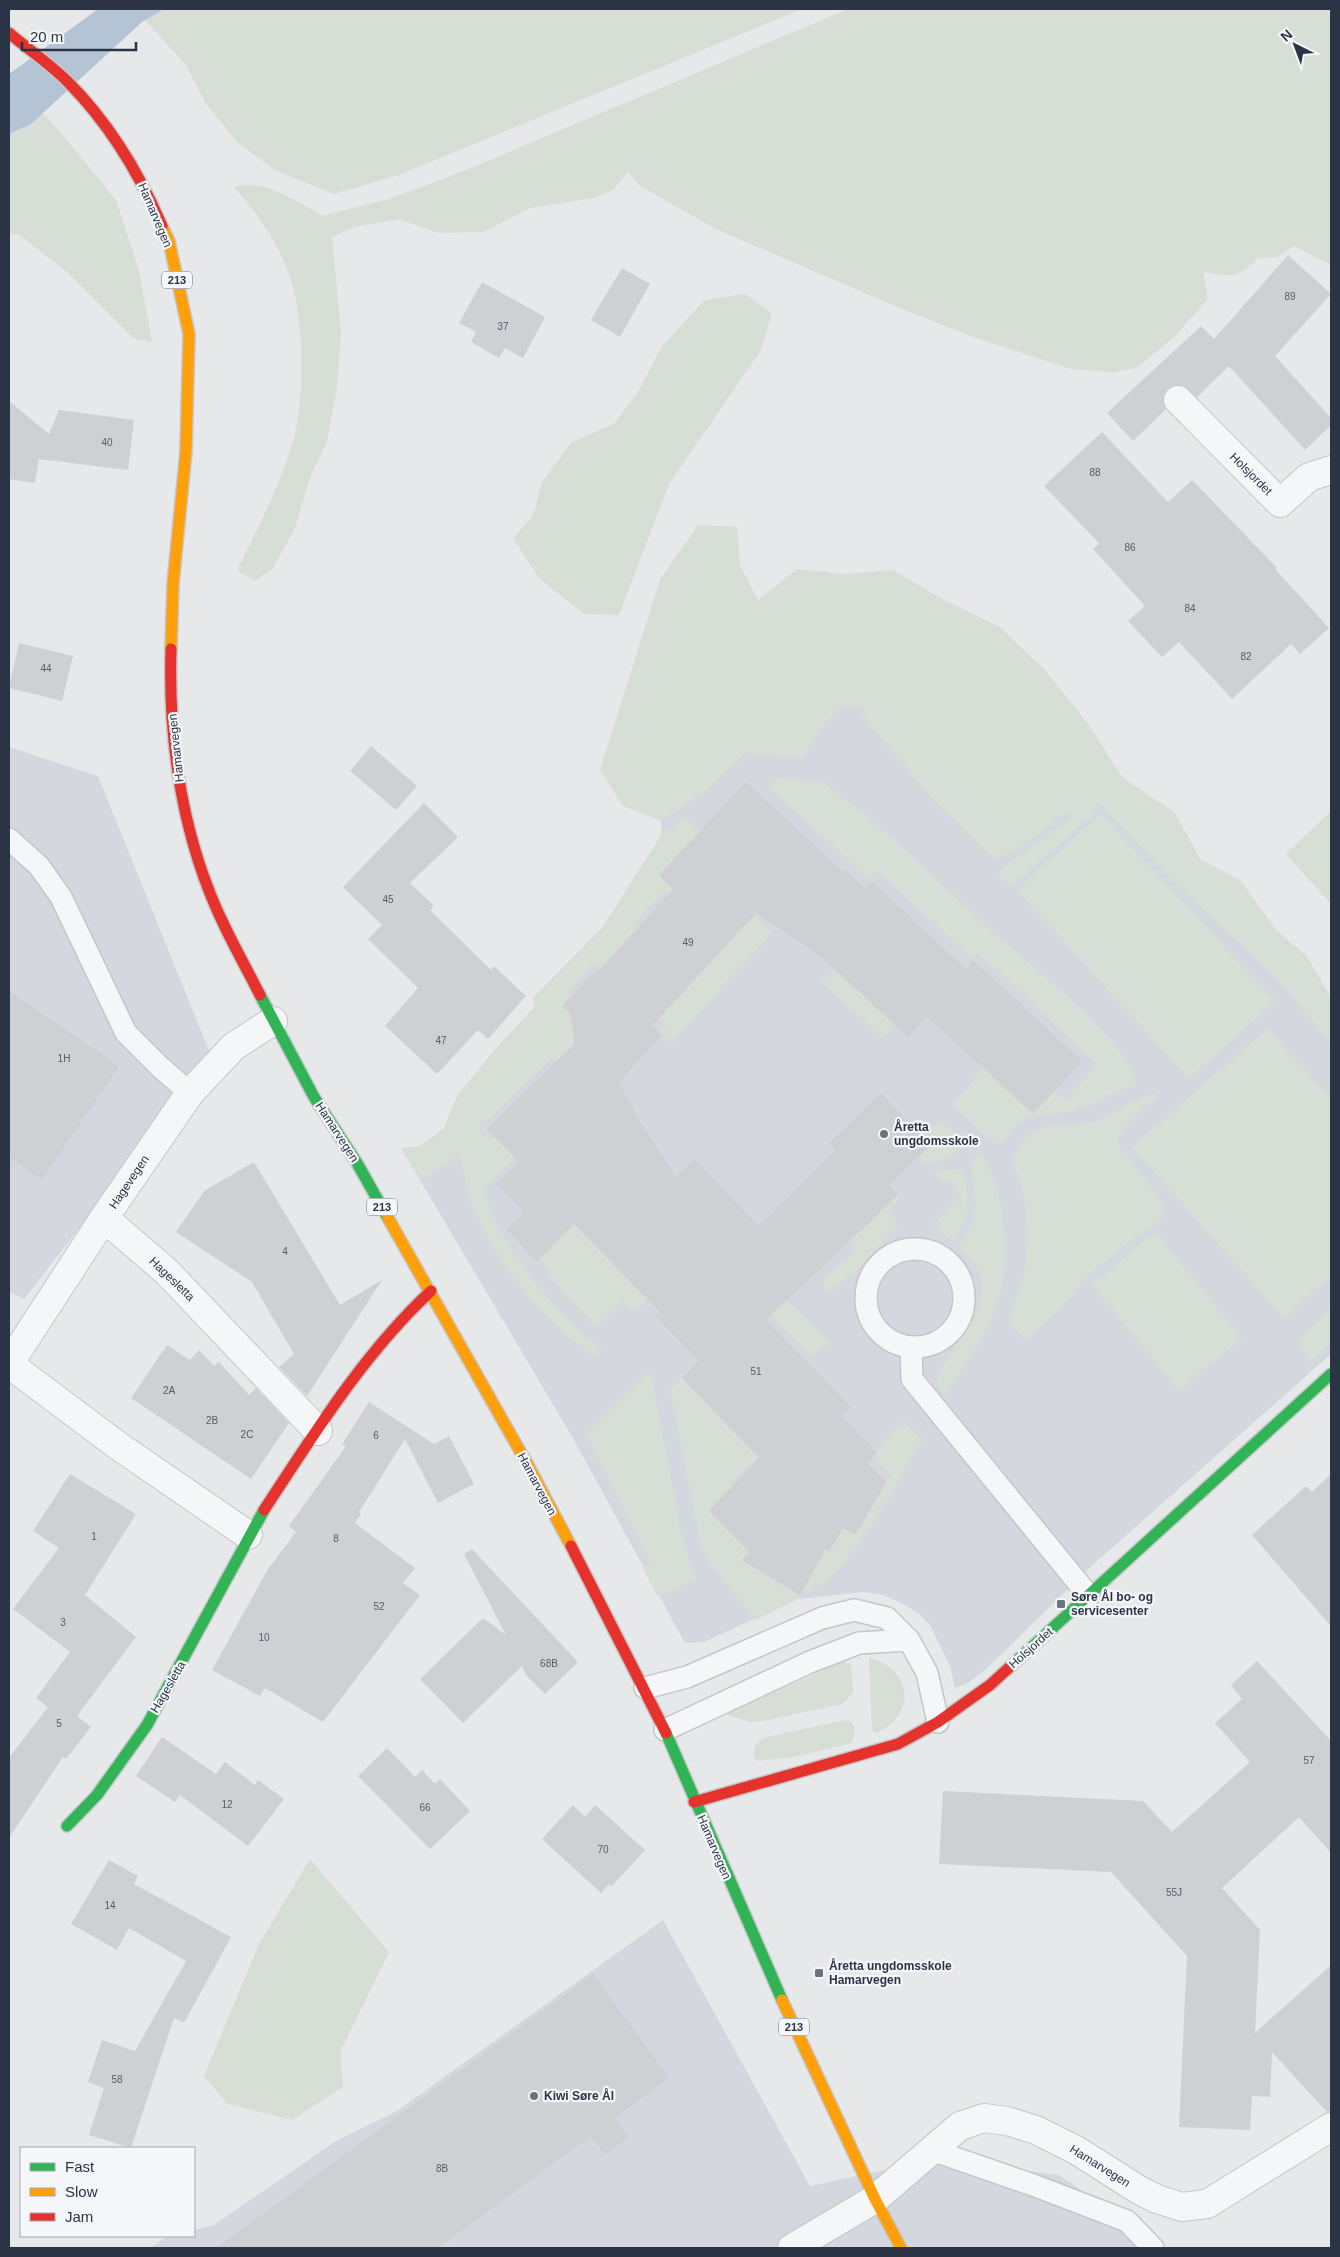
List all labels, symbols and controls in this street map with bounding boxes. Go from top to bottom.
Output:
scale bar [22,20,136,52]
north arrow [1270,20,1320,70]
text: N [1277,26,1295,45]
text: 20 m [30,28,63,45]
street label: Hamarvegen [135,181,175,249]
road number: 213 [162,272,192,288]
house number: 89 [1284,291,1296,302]
house number: 37 [497,321,509,332]
house number: 40 [101,437,113,448]
street label: Holsjordet [1227,450,1276,499]
house number: 88 [1089,467,1101,478]
house number: 86 [1124,542,1136,553]
house number: 84 [1184,603,1196,614]
house number: 82 [1240,651,1252,662]
house number: 44 [40,663,52,674]
street label: Hamarvegen [165,713,187,783]
house number: 45 [382,894,394,905]
house number: 49 [682,937,694,948]
house number: 47 [435,1035,447,1046]
house number: 1H [58,1053,70,1064]
street label: Hamarvegen [312,1099,362,1165]
place label: Åretta ungdomsskole [894,1119,979,1148]
marker: Åretta ungdomsskole [878,1128,890,1140]
street label: Hagevegen [106,1153,152,1211]
road number: 213 [367,1198,397,1216]
house number: 4 [282,1246,288,1257]
street label: Hagesletta [147,1254,198,1304]
house number: 51 [750,1366,762,1377]
house number: 2A [163,1385,175,1396]
house number: 2B [206,1415,218,1426]
house number: 2C [241,1429,253,1440]
house number: 6 [373,1430,379,1441]
street label: Hamarvegen [515,1450,559,1518]
house number: 1 [91,1531,97,1542]
house number: 8 [333,1533,339,1544]
place label: Søre Ål bo- og servicesenter [1071,1589,1153,1618]
marker: Søre Ål bo- og servicesenter [1055,1598,1067,1610]
house number: 52 [373,1601,385,1612]
house number: 3 [60,1617,66,1628]
street label: Holsjordet [1006,1624,1056,1671]
house number: 10 [258,1632,270,1643]
street label: Hagesletta [148,1658,189,1715]
house number: 68B [540,1658,558,1669]
house number: 5 [56,1718,62,1729]
house number: 57 [1303,1755,1315,1766]
house number: 12 [221,1799,233,1810]
house number: 66 [419,1802,431,1813]
street label: Hamarvegen [694,1813,734,1881]
house number: 70 [597,1844,609,1855]
house number: 55J [1166,1887,1182,1898]
house number: 14 [104,1900,116,1911]
place label: Åretta ungdomsskole Hamarvegen [829,1958,952,1987]
marker: Åretta ungdomsskole Hamarvegen [813,1967,825,1979]
road number: 213 [779,2018,809,2035]
house number: 58 [111,2074,123,2085]
place label: Kiwi Søre Ål [544,2088,614,2103]
marker: Kiwi Søre Ål [528,2090,540,2102]
street label: Hamarvegen [1067,2142,1133,2190]
legend [20,2147,195,2237]
text: Fast [65,2158,95,2175]
house number: 8B [436,2163,448,2174]
text: Slow [65,2183,98,2200]
text: Jam [65,2208,93,2225]

